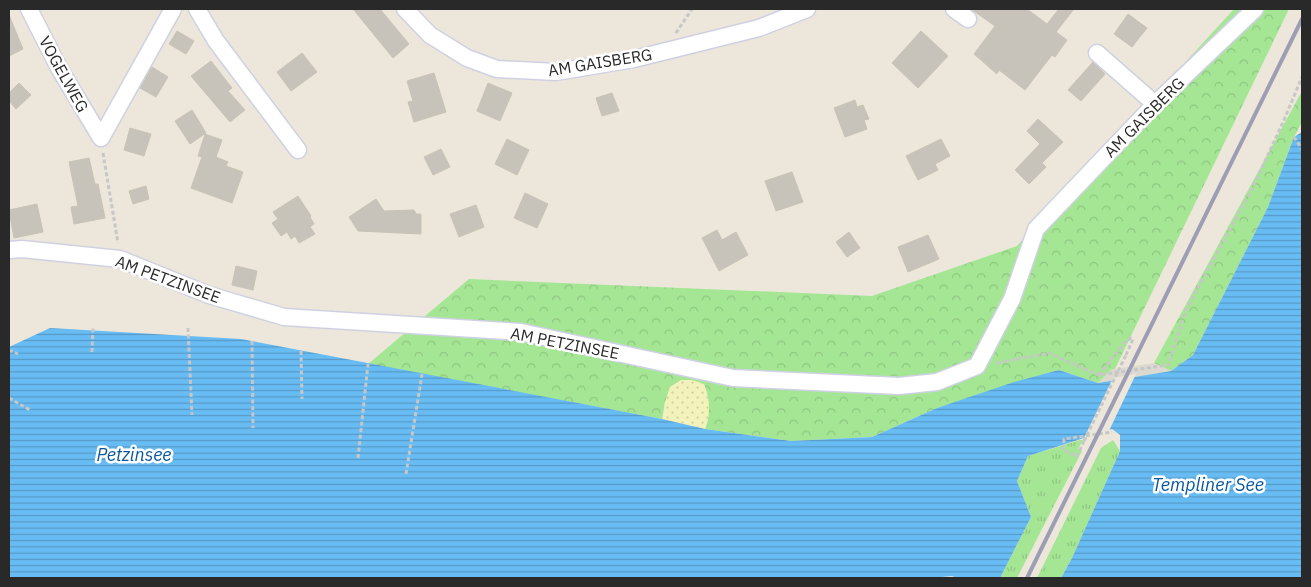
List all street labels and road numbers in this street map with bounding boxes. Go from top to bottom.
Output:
street label: VOGELWEG [35,33,93,115]
street label: AM GAISBERG [547,44,653,80]
street label: AM GAISBERG [1100,73,1188,161]
street label: AM PETZINSEE [113,251,223,307]
street label: AM PETZINSEE [509,323,621,363]

